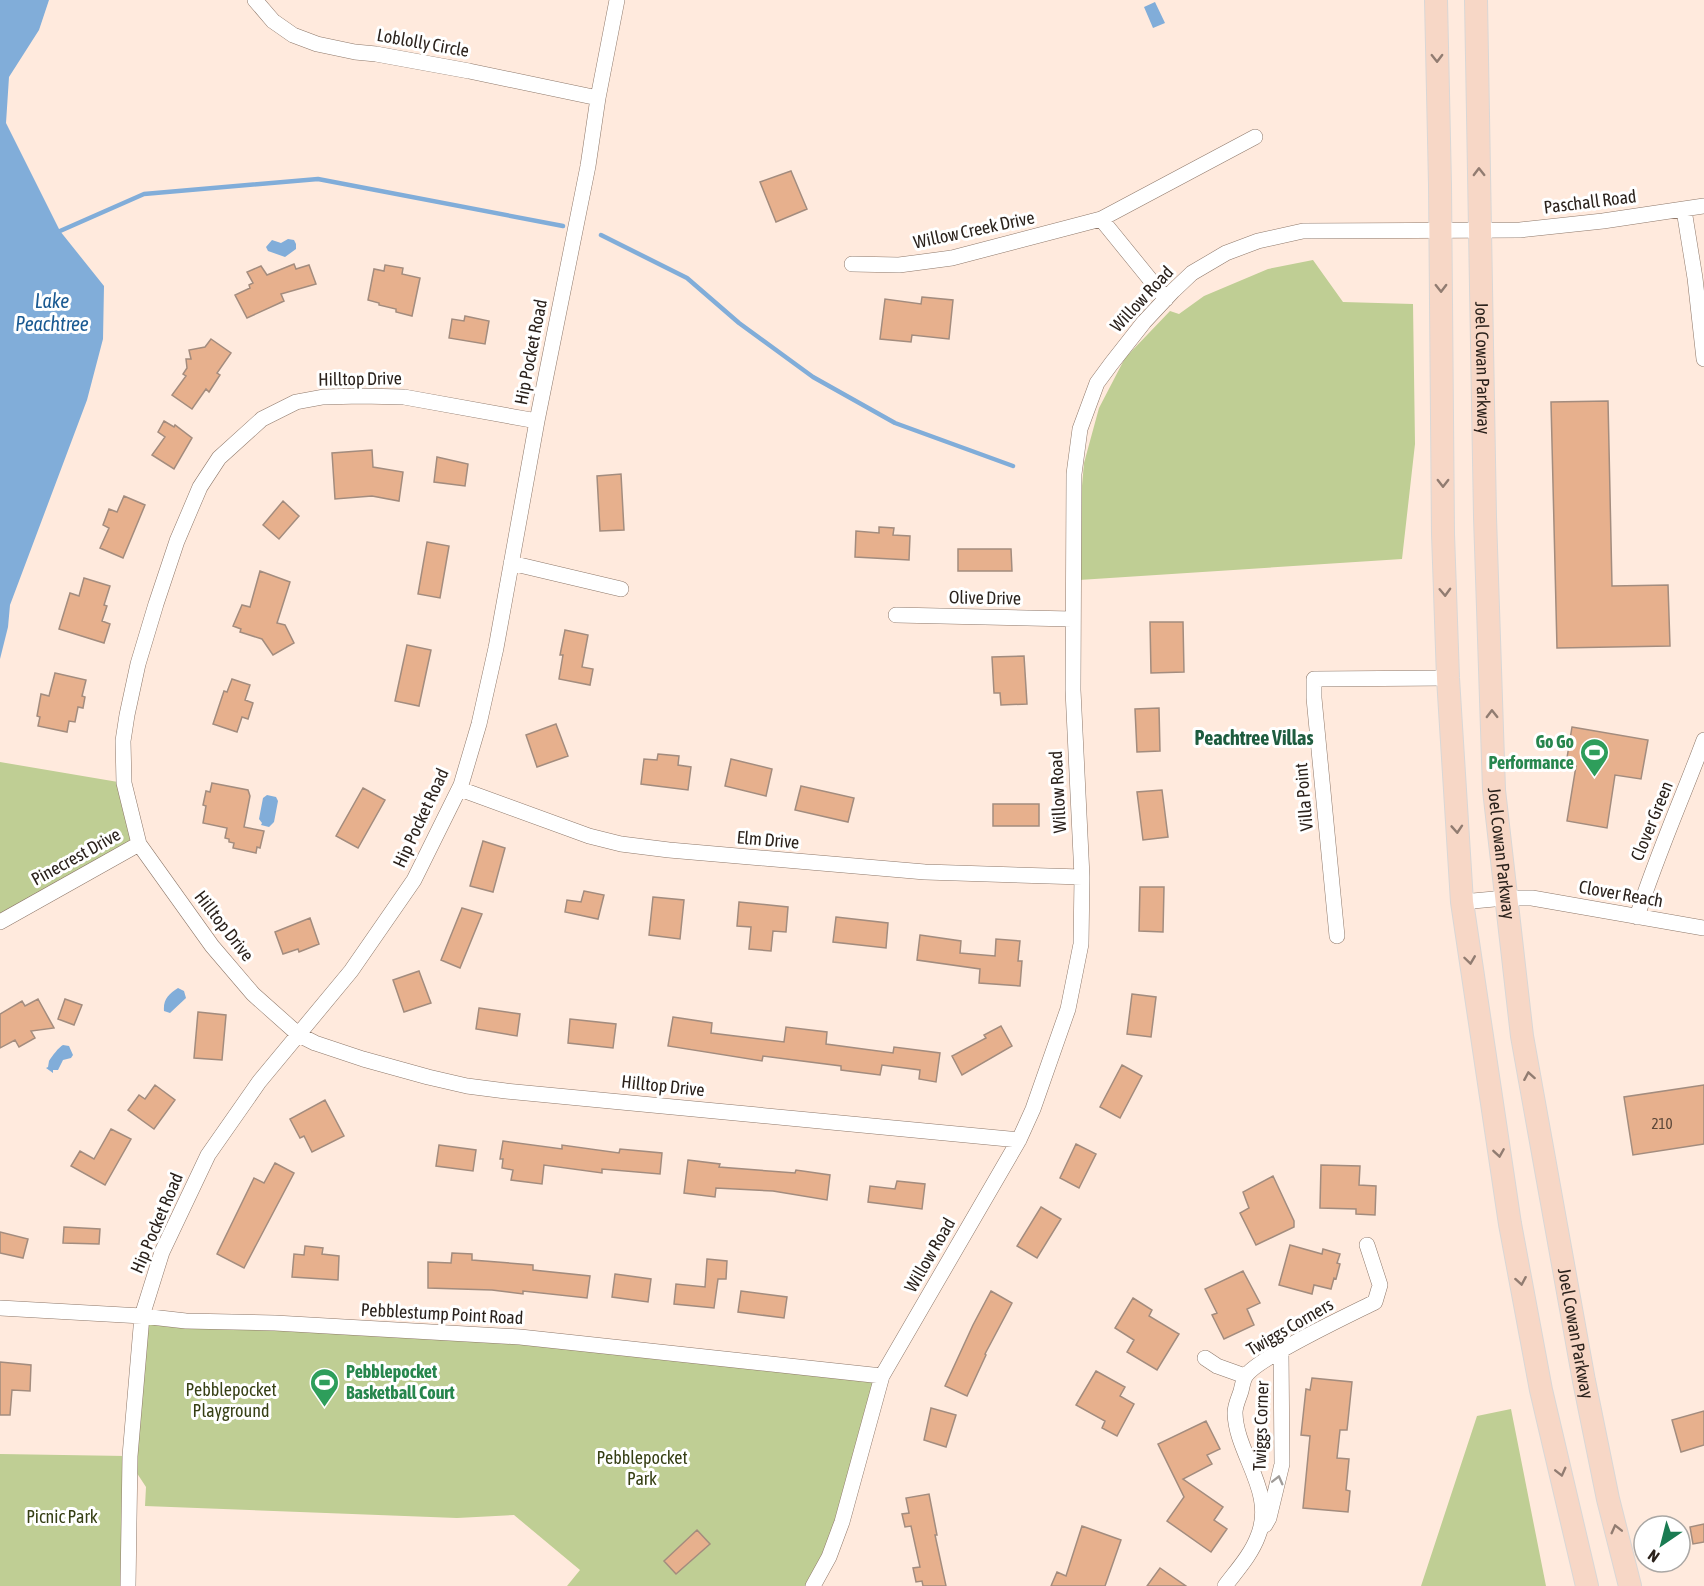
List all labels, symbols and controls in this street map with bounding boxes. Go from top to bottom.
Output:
street label: Loblolly Circle [375,24,471,61]
one-way arrow [1431,54,1443,63]
one-way arrow [1473,167,1486,176]
street label: Paschall Road [1542,185,1638,218]
street label: Willow Creek Drive [912,206,1036,253]
street label: Willow Road [1106,261,1177,336]
one-way arrow [1435,284,1447,293]
water label: Lake Peachtree [15,289,89,335]
street label: Hip Pocket Road [510,297,551,406]
street label: Joel Cowan Parkway [1471,301,1495,434]
street label: Hilltop Drive [318,367,402,390]
one-way arrow [1437,479,1449,488]
street label: Olive Drive [949,586,1021,609]
one-way arrow [1439,588,1451,597]
one-way arrow [1486,709,1498,718]
district label: Peachtree Villas [1195,726,1313,749]
place label: Go Go Performance [1488,731,1574,773]
sports icon: Go Go Performance [1579,736,1611,778]
street label: Willow Road [1045,750,1070,834]
street label: Villa Point [1290,762,1317,832]
street label: Hip Pocket Road [388,765,453,871]
street label: Clover Green [1626,778,1677,864]
street label: Joel Cowan Parkway [1484,786,1520,920]
street label: Pinecrest Drive [28,824,124,890]
one-way arrow [1450,824,1463,833]
street label: Elm Drive [736,826,800,853]
street label: Clover Reach [1577,876,1665,911]
street label: Hilltop Drive [190,886,258,965]
one-way arrow [1463,955,1476,964]
street label: Hilltop Drive [620,1071,706,1100]
one-way arrow [1523,1072,1536,1082]
house number: 210 [1651,1115,1673,1132]
one-way arrow [1492,1147,1505,1157]
street label: Hip Pocket Road [126,1169,187,1276]
street label: Willow Road [900,1214,959,1296]
street label: Joel Cowan Parkway [1554,1266,1598,1401]
one-way arrow [1514,1276,1527,1286]
street label: Twiggs Corners [1243,1293,1337,1360]
street label: Pebblestump Point Road [360,1299,524,1328]
place label: Pebblepocket Basketball Court [346,1361,455,1403]
sports icon: Pebblepocket Basketball Court [309,1366,341,1408]
park label: Pebblepocket Playground [185,1379,277,1421]
street label: Twiggs Corner [1248,1380,1273,1471]
park label: Pebblepocket Park [596,1447,688,1489]
one-way arrow [1553,1467,1566,1477]
one-way arrow [1271,1476,1284,1486]
park label: Picnic Park [26,1506,98,1527]
north arrow [1632,1514,1692,1574]
one-way arrow [1610,1524,1623,1534]
text: N [1644,1546,1662,1566]

